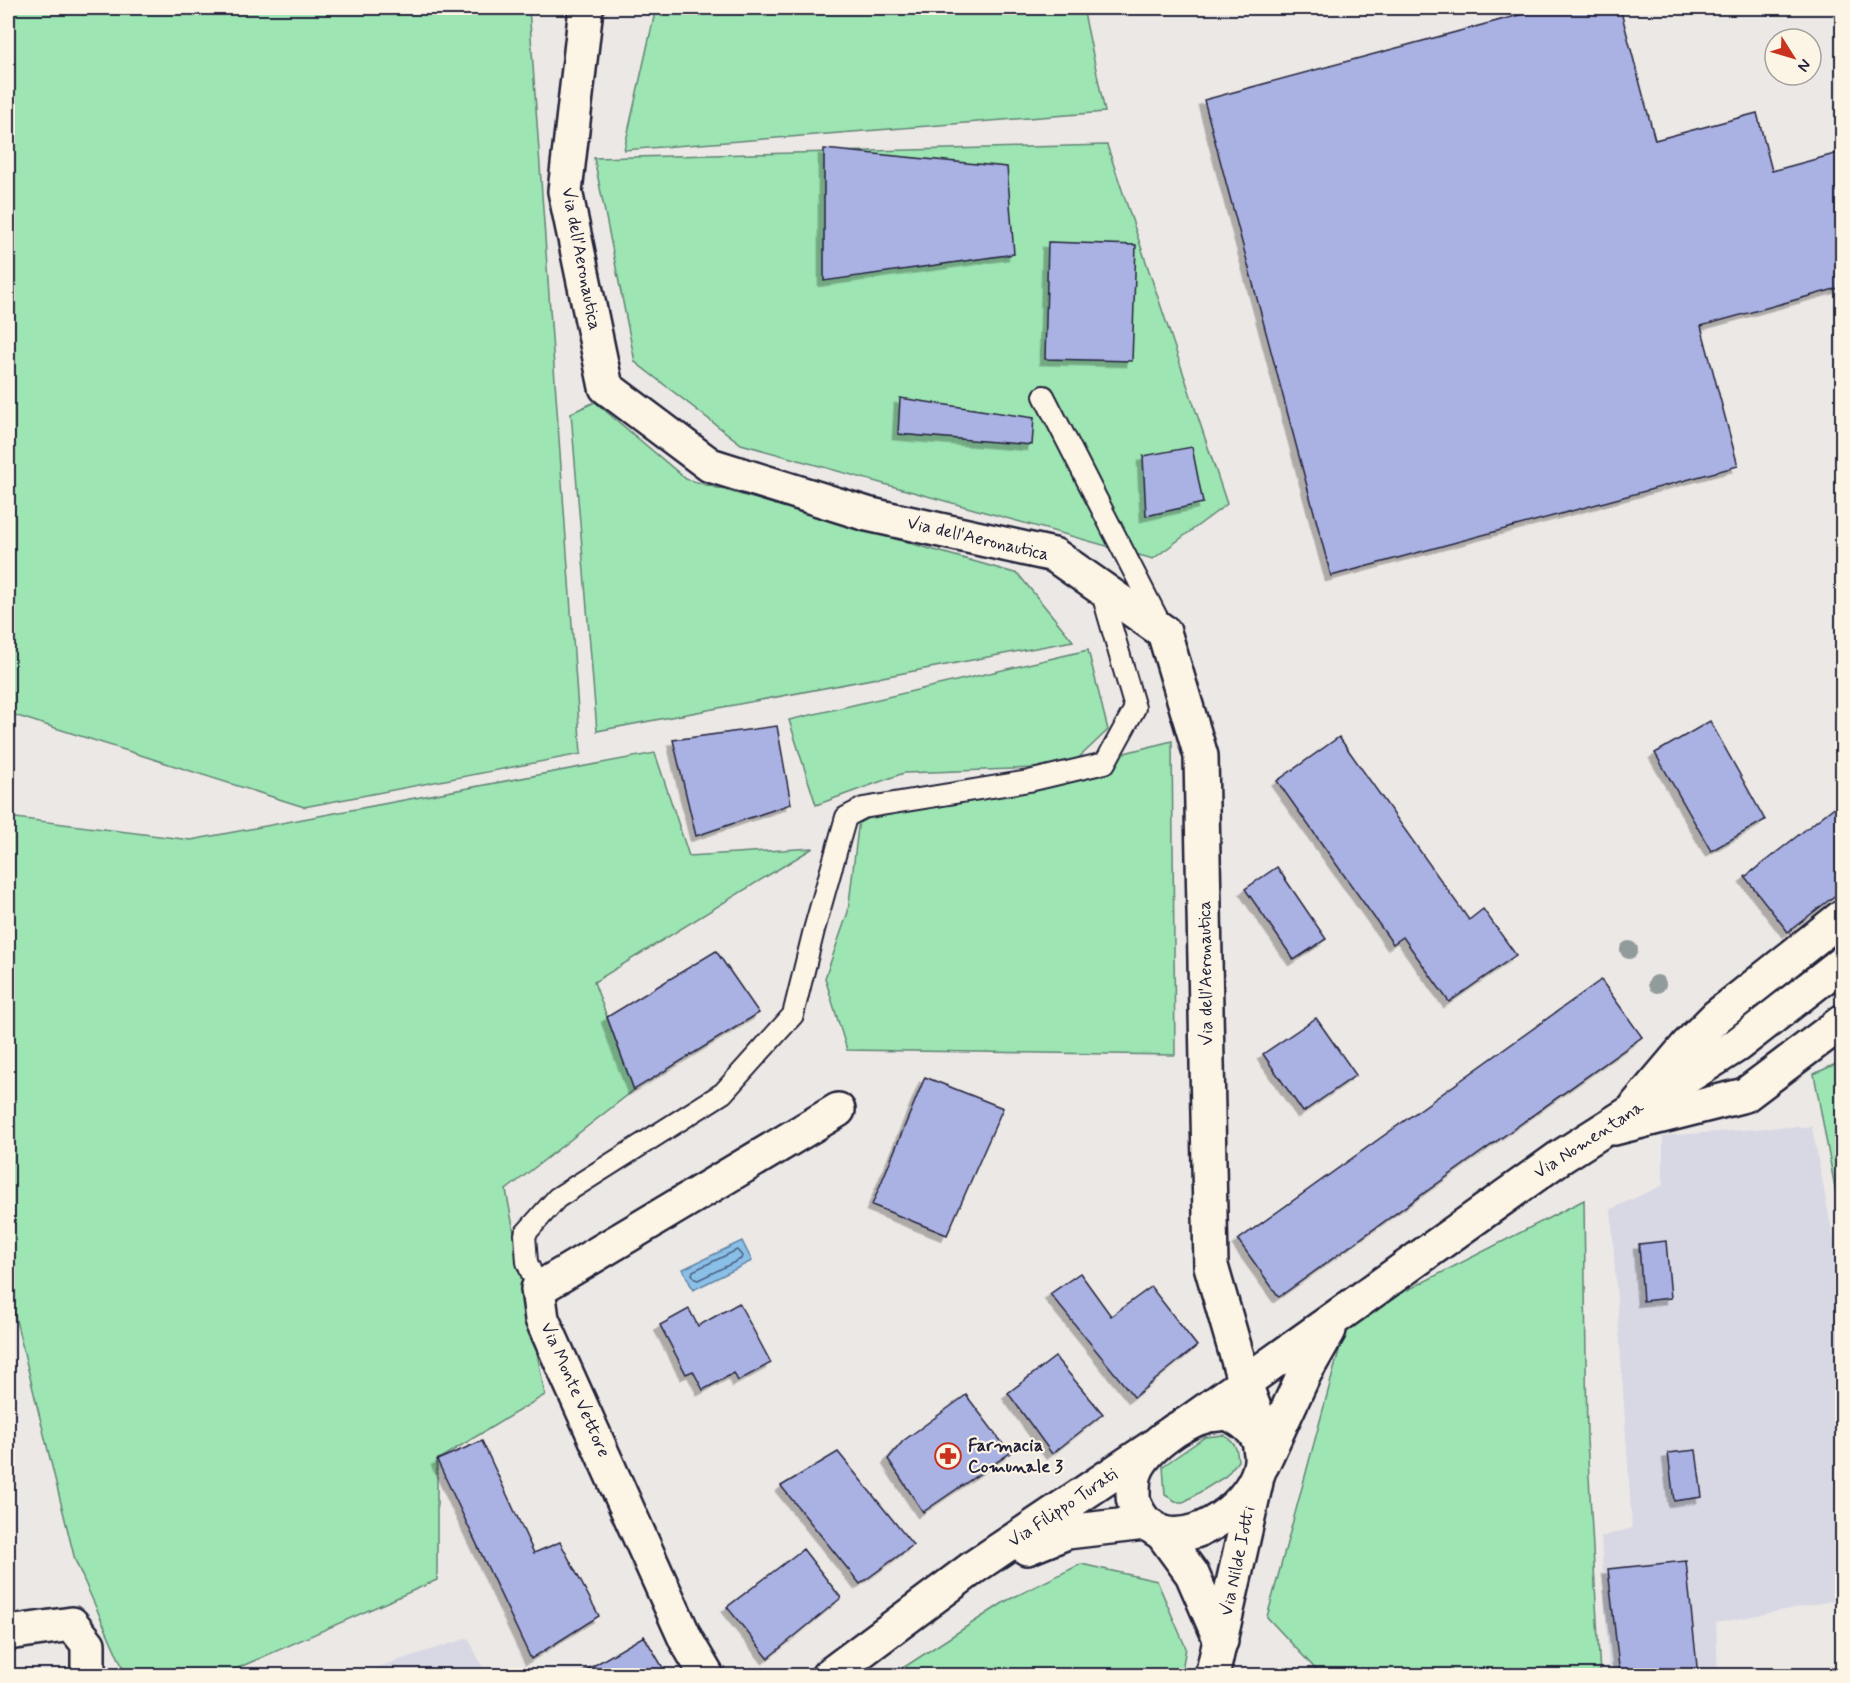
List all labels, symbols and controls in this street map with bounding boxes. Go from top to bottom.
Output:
north arrow [1763,27,1823,87]
text: N [1792,55,1815,76]
street label: Via dell'Aeronautica [555,186,607,332]
street label: Via dell'Aeronautica [905,511,1051,567]
street label: Via dell'Aeronautica [1193,900,1219,1046]
street label: Via Nomentana [1529,1095,1649,1185]
street label: Via Monte Vettore [534,1319,616,1461]
place label: Farmacia Comunale 3 [968,1434,1064,1479]
pharmacy icon: Farmacia Comunale 3 [933,1441,963,1471]
street label: Via Filippo Turati [1004,1462,1123,1553]
street label: Via Nilde Iotti [1215,1504,1261,1618]

